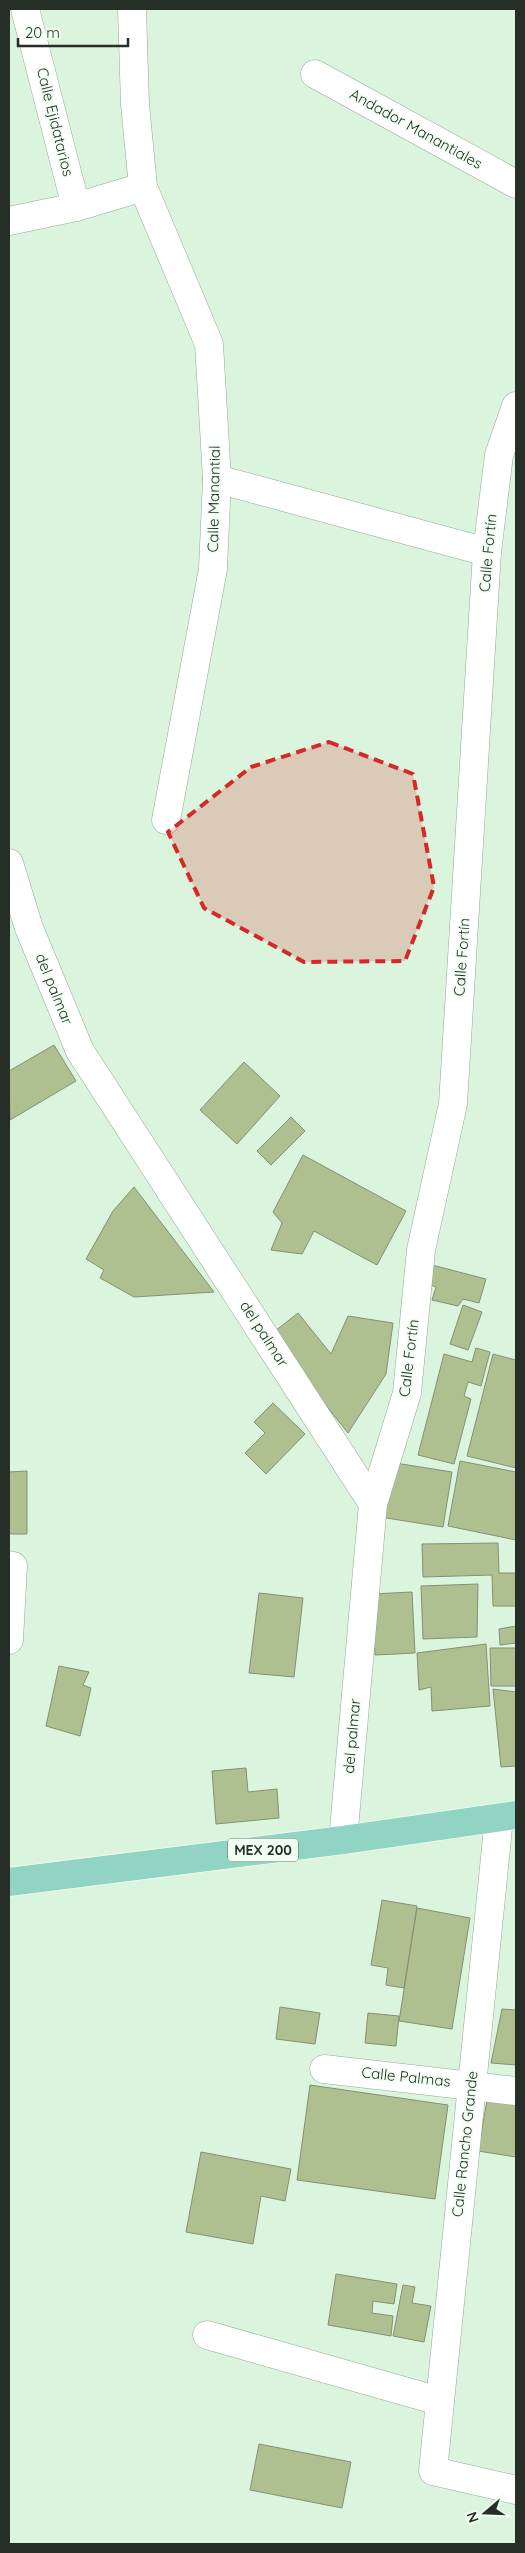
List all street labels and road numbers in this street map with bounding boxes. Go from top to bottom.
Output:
street label: Calle Ejidatarios [33,66,78,178]
street label: Andador Manantiales [347,84,486,173]
street label: Calle Manantial [203,445,224,553]
street label: Calle Fortín [475,513,500,593]
street label: Calle Fortín [449,917,474,997]
street label: del palmar [32,950,77,1027]
street label: del palmar [236,1297,293,1371]
street label: Calle Fortín [394,1318,423,1398]
street label: del palmar [339,1697,364,1774]
road number: MEX 200 [228,1838,298,1862]
street label: Calle Palmas [361,2062,452,2091]
street label: Calle Rancho Grande [447,2070,482,2218]

